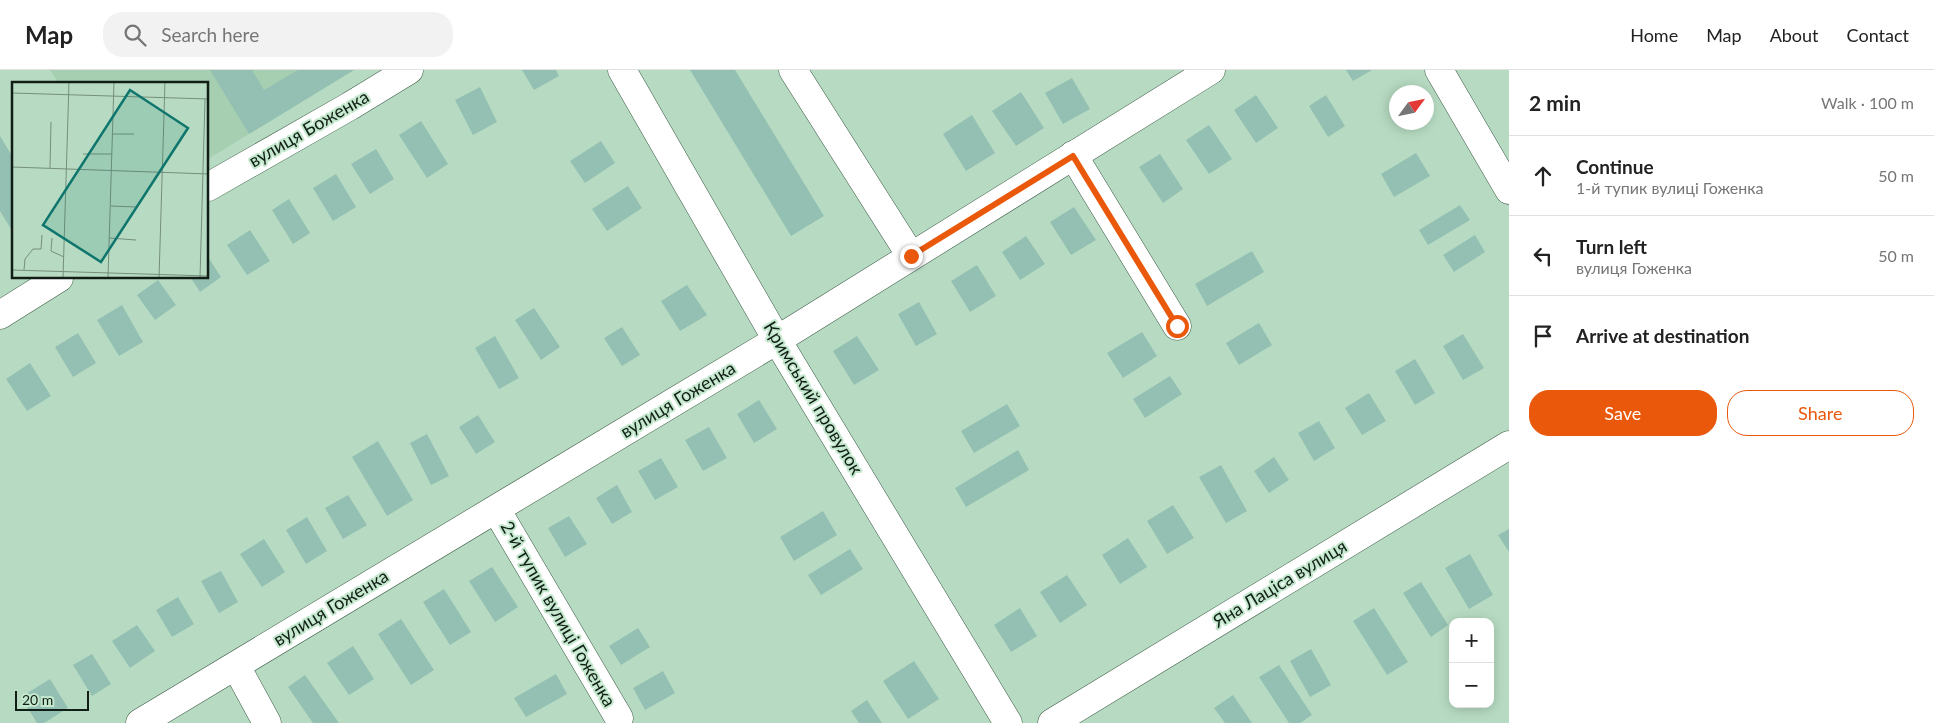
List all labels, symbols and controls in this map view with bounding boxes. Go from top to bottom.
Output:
search box [103,12,453,57]
text: Map [25,20,73,49]
icon: search [121,21,149,49]
text: Search here [161,23,259,46]
text: Home [1630,24,1678,46]
text: Map [1706,24,1742,46]
text: About [1770,24,1819,46]
text: Contact [1847,24,1909,46]
inset map [12,82,209,279]
street label: вулиця Боженка [245,85,372,171]
north arrow [1389,85,1434,130]
text: 2 min [1529,90,1581,115]
text: Walk · 100 m [1821,93,1914,112]
text: Continue [1576,155,1654,178]
icon: ahead [1529,162,1557,190]
text: 50 m [1878,166,1914,185]
text: 1-й тупик вулиці Гоженка [1576,178,1763,197]
text: Turn left [1576,235,1647,258]
icon: left [1529,242,1557,270]
route end [900,245,923,268]
text: 50 m [1878,246,1914,265]
text: вулиця Гоженка [1576,258,1692,277]
route start [1166,315,1189,338]
street label: Кримський провулок [759,317,869,479]
icon: arrive [1529,322,1557,350]
text: Arrive at destination [1576,324,1749,347]
street label: вулиця Гоженка [616,356,739,442]
button: Save [1529,390,1717,436]
button: Share [1727,390,1914,436]
street label: 2-й тупик вулиці Гоженка [497,517,621,710]
street label: Яна Лаціса вулиця [1208,534,1350,632]
street label: вулиця Гоженка [269,564,392,650]
map controls [1449,618,1494,708]
button: + [1449,618,1494,663]
button: − [1449,663,1494,708]
scale bar [15,688,89,711]
text: 20 m [22,691,53,708]

